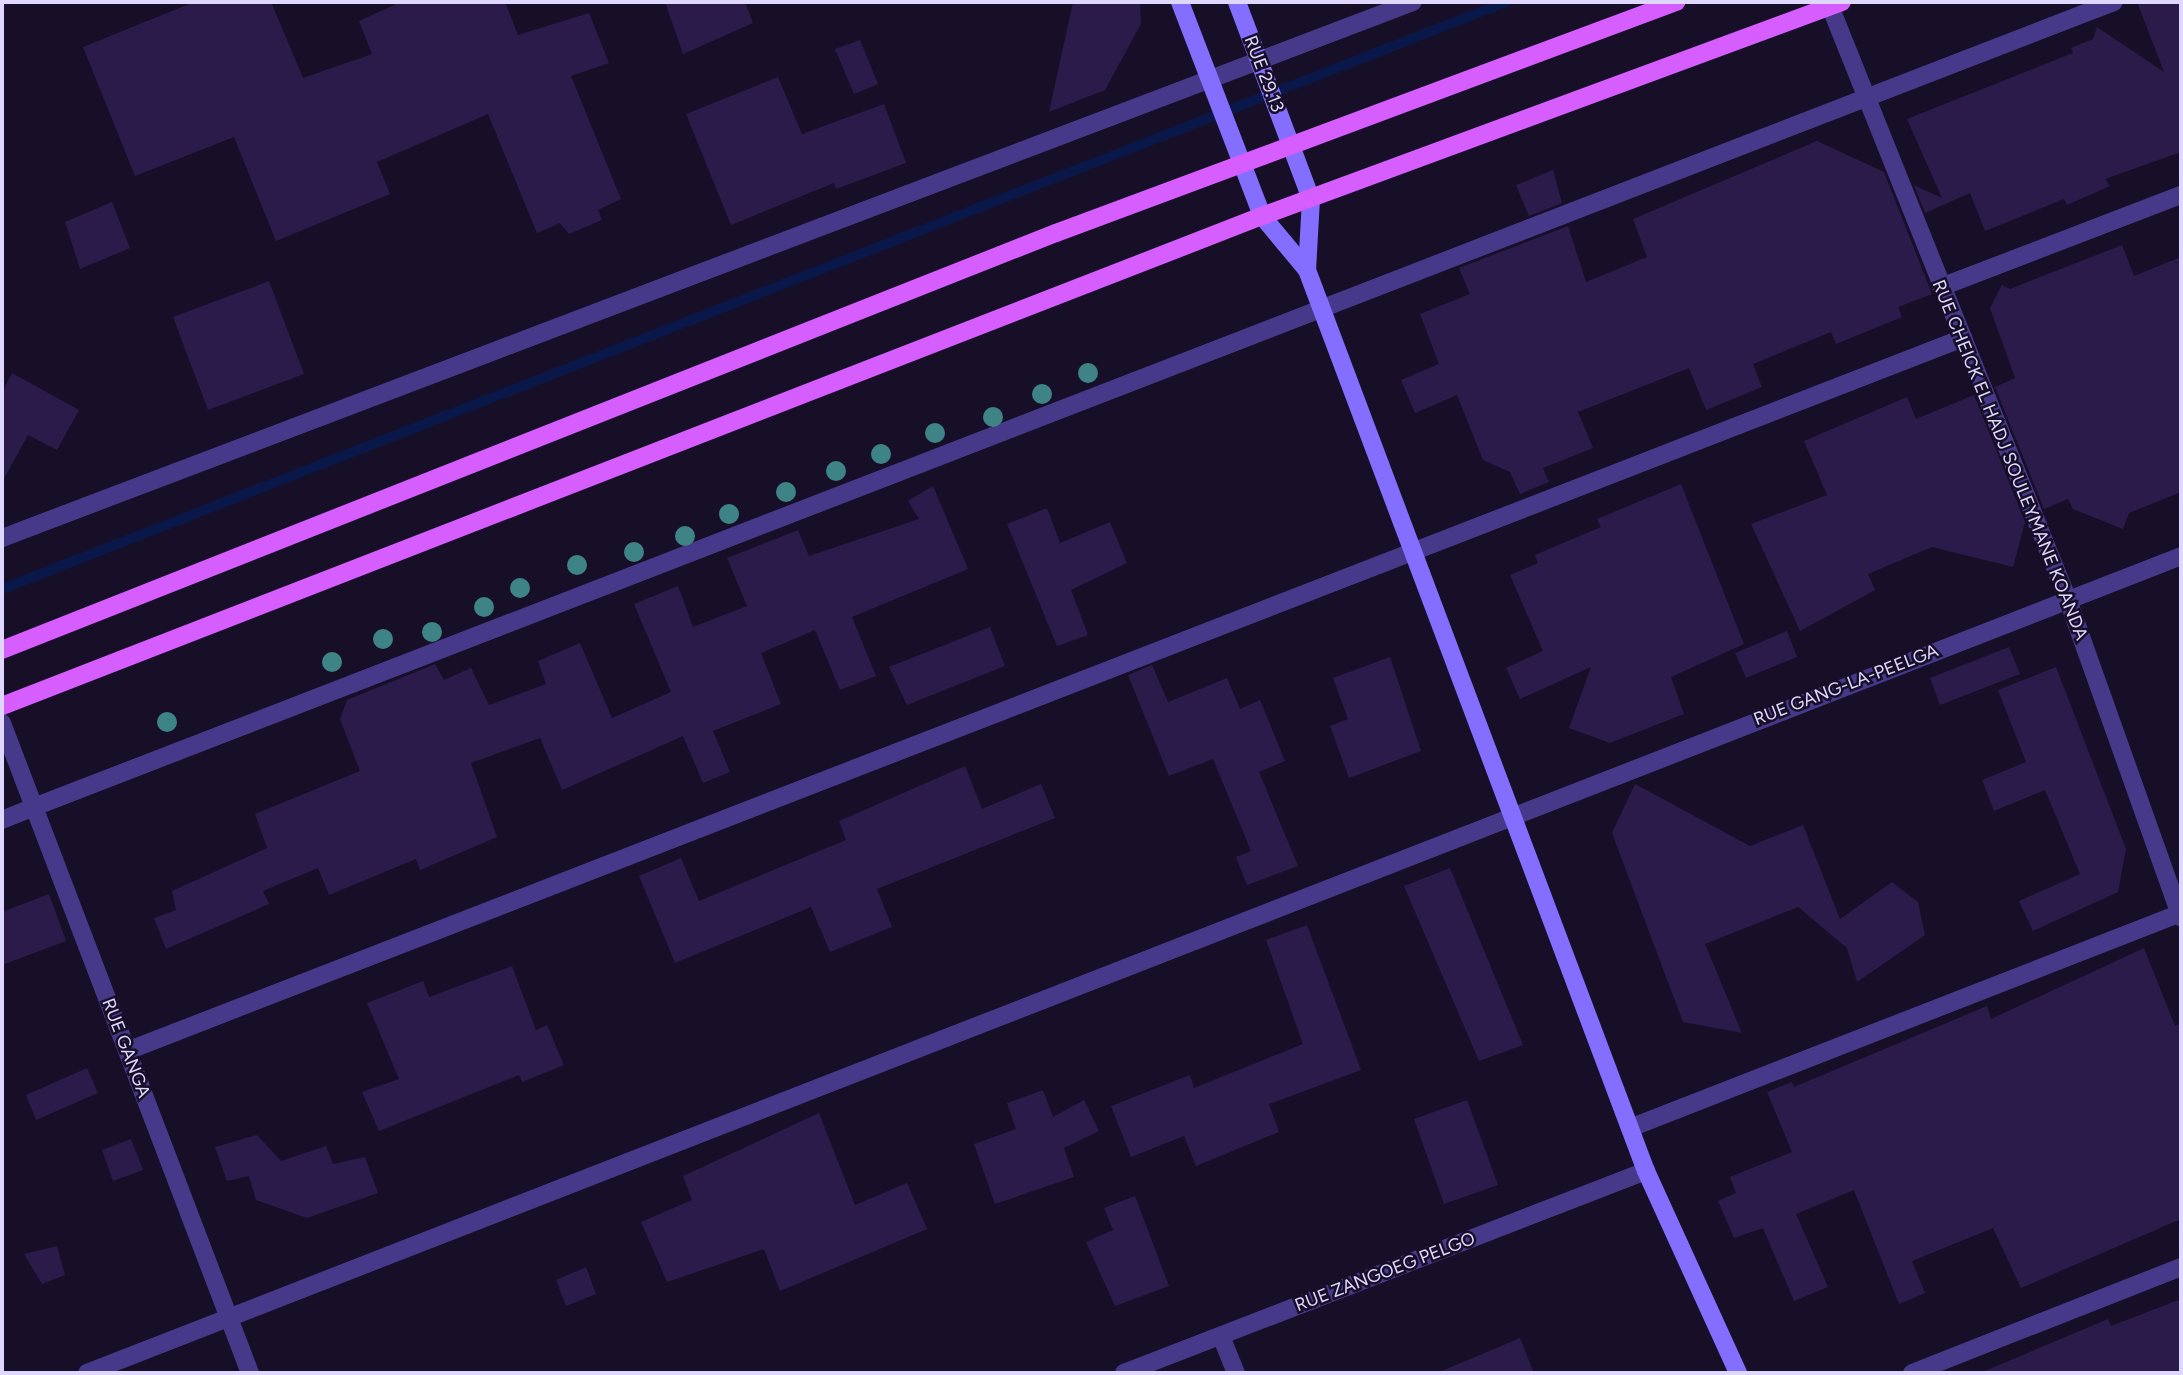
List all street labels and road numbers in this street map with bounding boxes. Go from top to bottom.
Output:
street label: RUE 29.13 [1240,33,1288,115]
street label: RUE CHEICK EL HADJ SOULEYMANE KOANDA [1928,277,2092,643]
street label: RUE GANG-LA-PEELGA [1751,640,1941,730]
street label: RUE GANGA [97,995,155,1101]
street label: RUE ZANGOEG PELGO [1292,1228,1478,1316]

